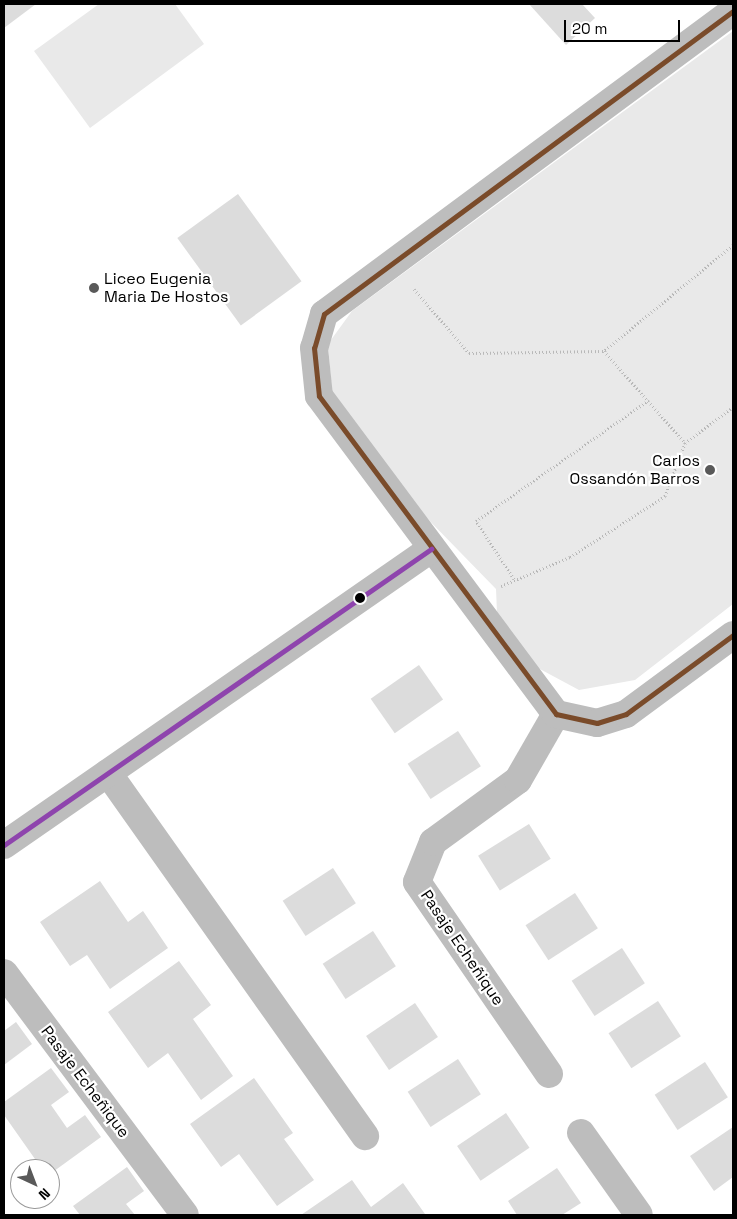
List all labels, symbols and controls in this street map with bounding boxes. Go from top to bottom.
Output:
scale bar [567,10,683,42]
text: 20 m [572,19,607,38]
place label: Liceo Eugenia Maria De Hostos [104,269,229,307]
marker: Liceo Eugenia Maria De Hostos [88,282,100,294]
place label: Carlos Ossandón Barros [570,451,700,489]
marker: Carlos Ossandón Barros [704,464,716,476]
unlabelled marker [355,593,365,603]
street label: Pasaje Echeñique [416,887,508,1009]
street label: Pasaje Echeñique [37,1022,133,1142]
north arrow [10,1159,60,1209]
text: N [35,1184,54,1204]

